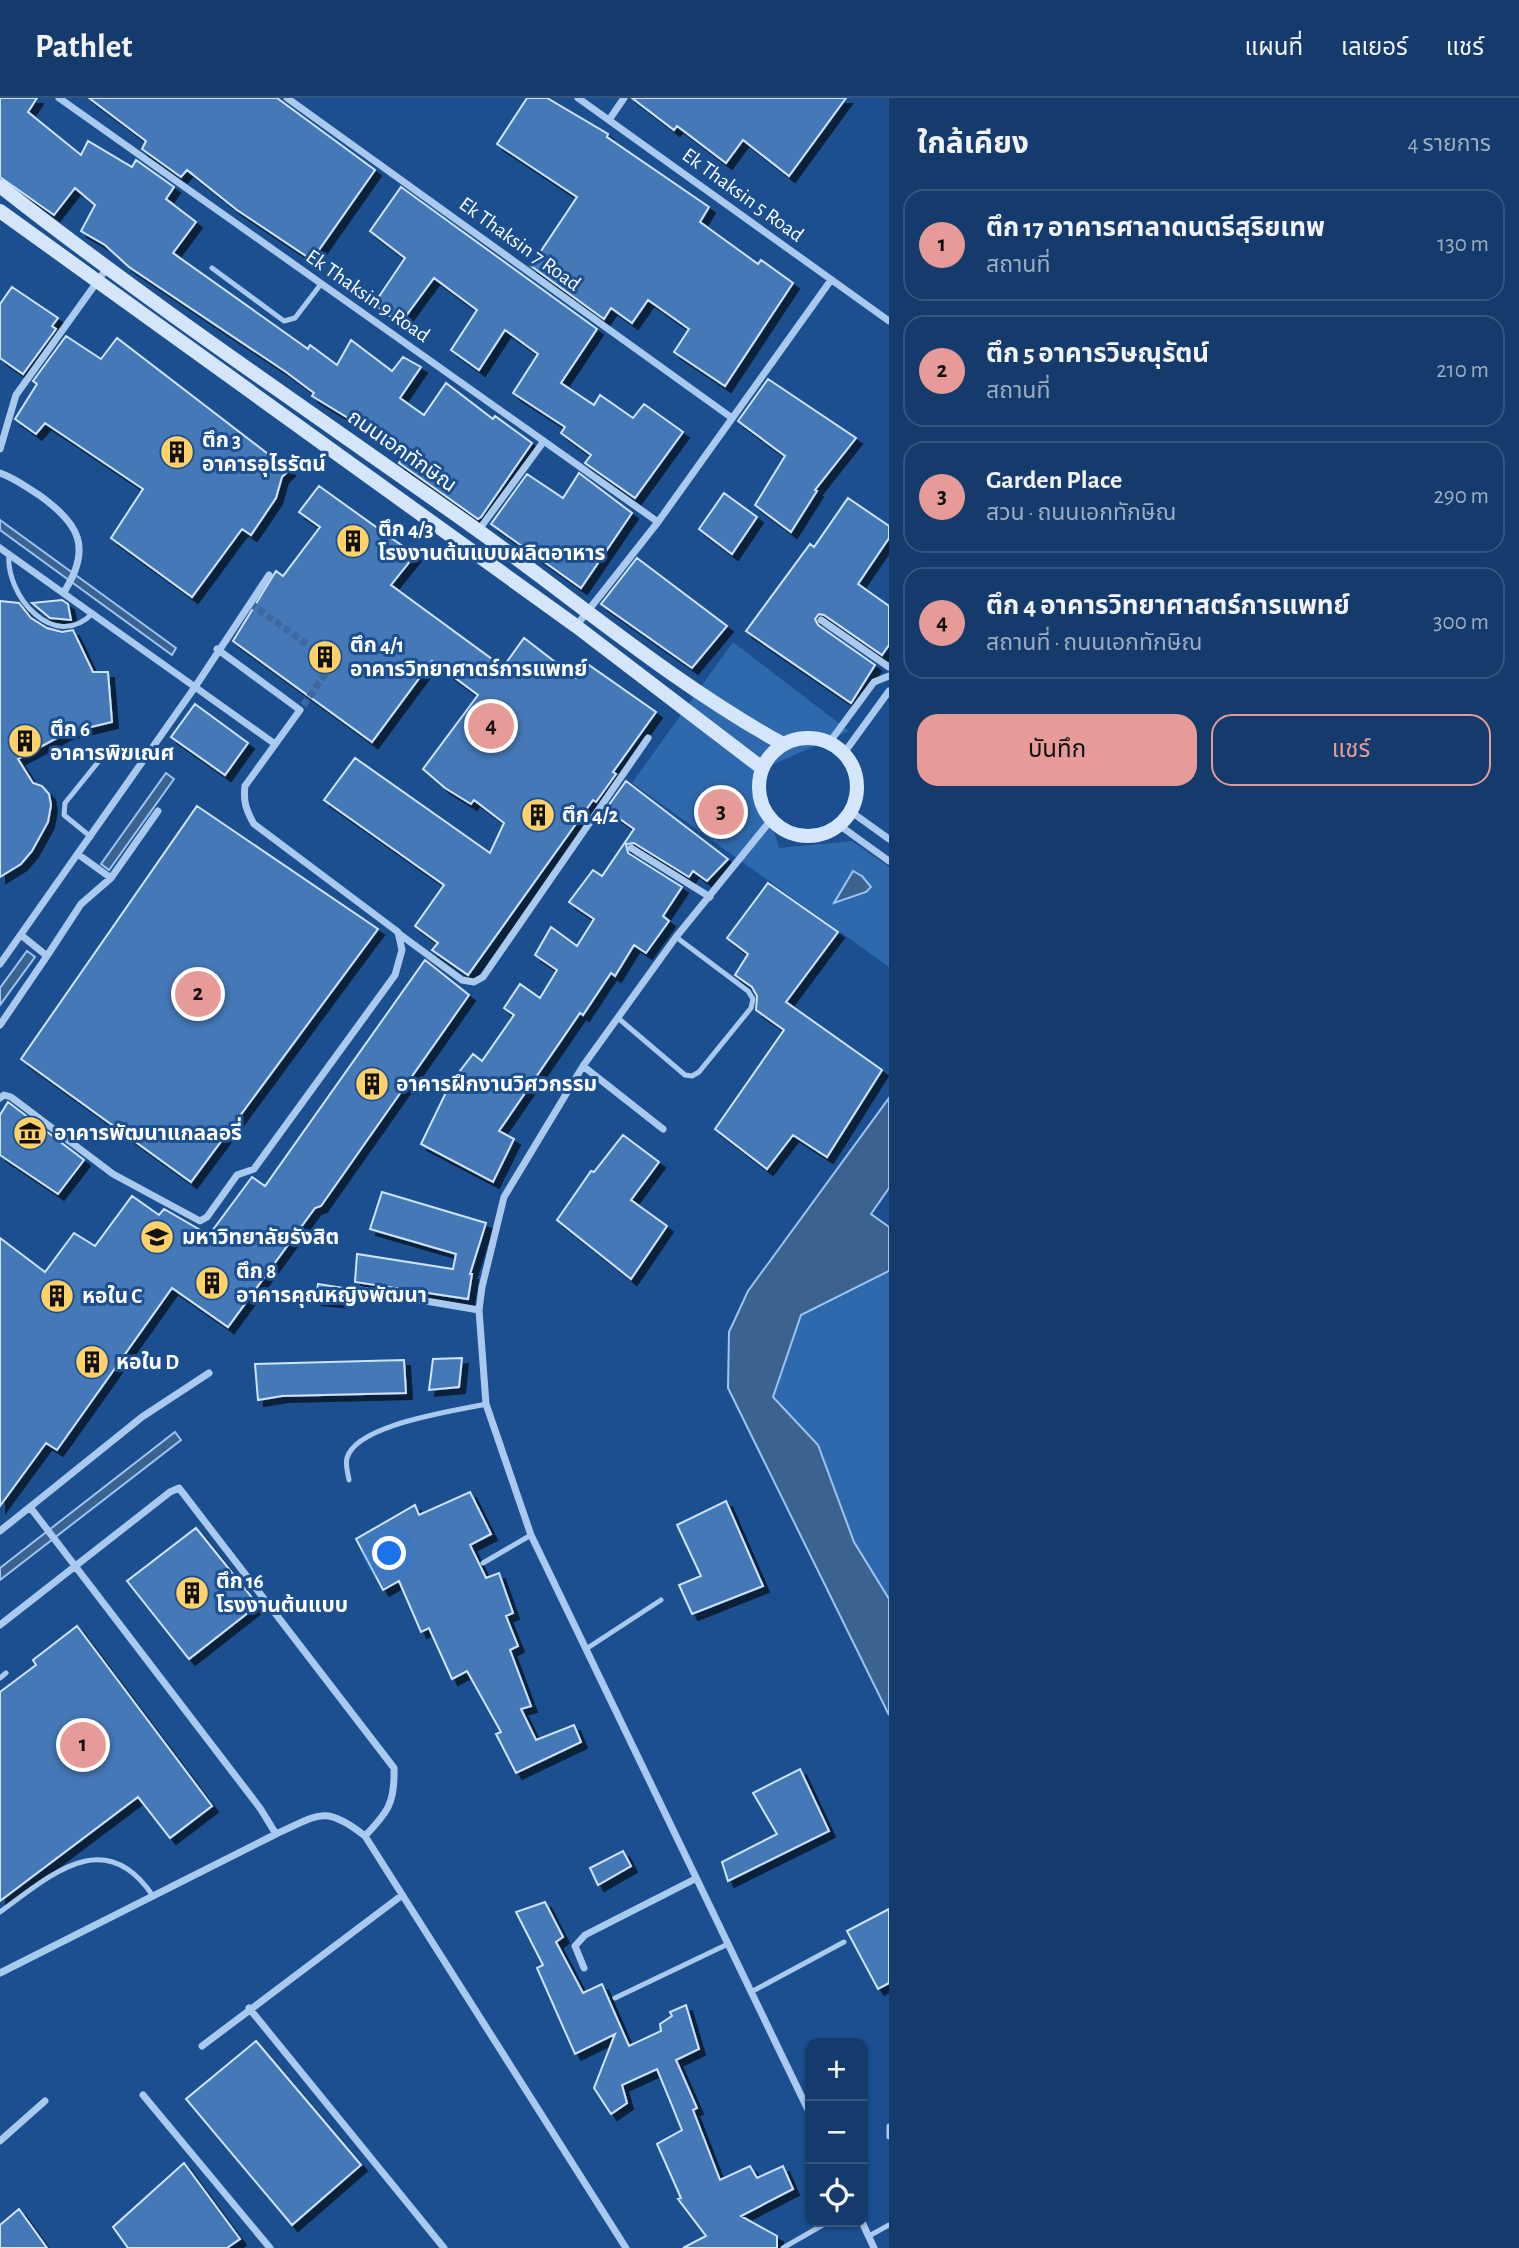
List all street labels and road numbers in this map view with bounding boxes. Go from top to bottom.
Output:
street label: Ek Thaksin 5 Road [678,144,808,246]
street label: Ek Thaksin 7 Road [455,193,585,295]
street label: Ek Thaksin 9 Road [302,246,434,346]
street label: ถนนเอกทักษิณ [344,406,460,496]

